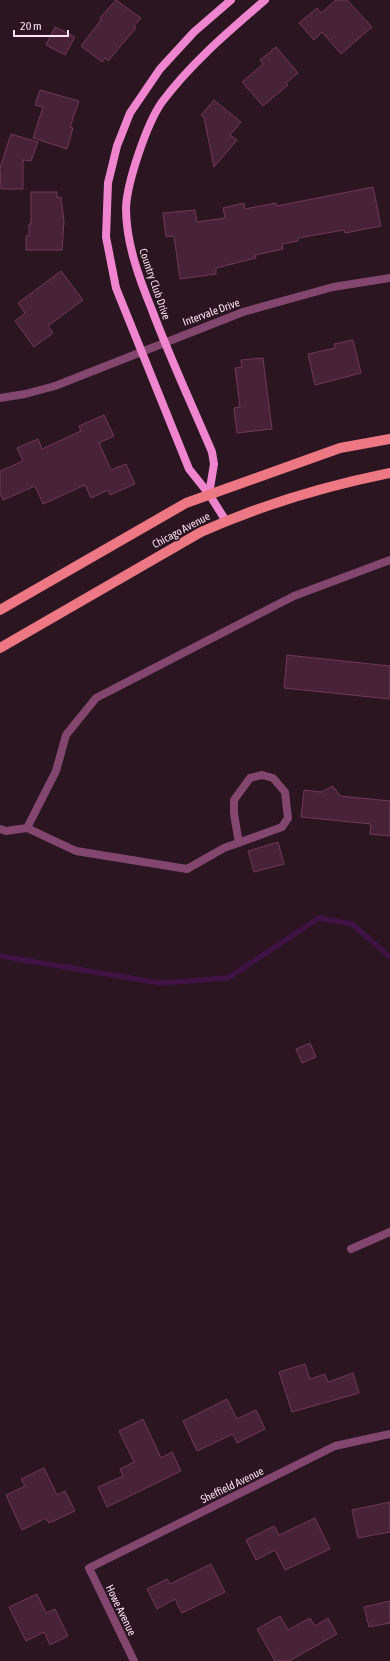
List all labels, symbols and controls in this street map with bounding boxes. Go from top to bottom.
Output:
scale bar [14,12,68,38]
text: 20 m [20,19,42,33]
street label: Country Club Drive [137,247,173,321]
street label: Intervale Drive [181,296,241,328]
street label: Chicago Avenue [150,510,212,550]
street label: Sheffield Avenue [199,1465,265,1505]
street label: Howe Avenue [104,1583,138,1637]

